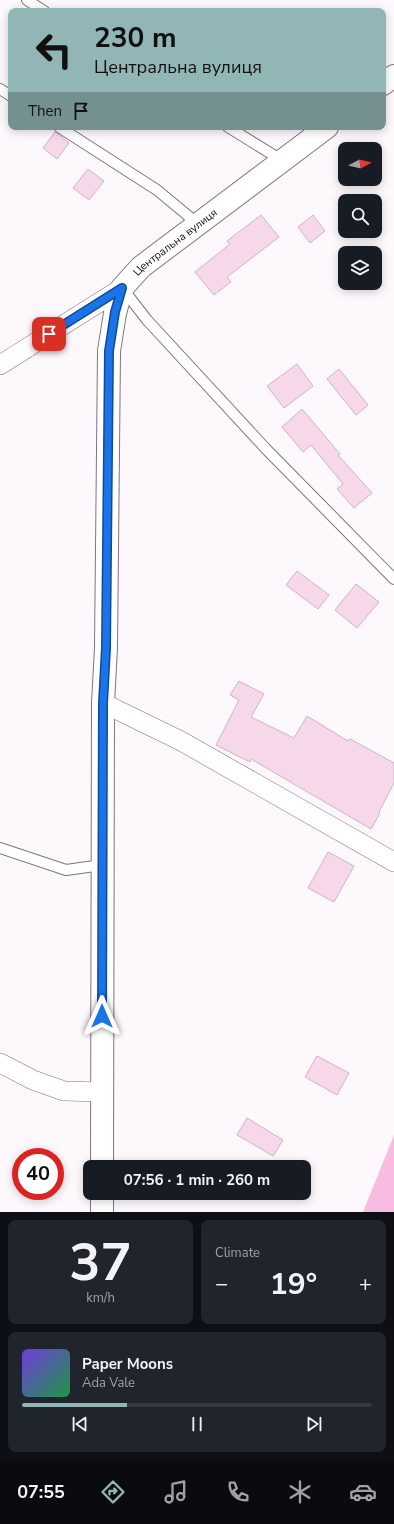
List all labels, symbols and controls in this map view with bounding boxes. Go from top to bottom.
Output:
text: 230 m [94,19,177,57]
icon: left [28,24,80,76]
text: Центральна вулиця [94,55,262,79]
icon: arrive [70,100,92,122]
text: Then [28,101,62,121]
north arrow [338,142,382,186]
map controls [338,142,382,290]
button: search [338,194,382,238]
street label: Центральна вулиця [129,205,220,279]
button: layers [338,246,382,290]
pin [32,317,66,351]
icon: arrive [38,323,60,345]
position arrow [81,995,123,1037]
speed limit sign: 40 [12,1148,64,1200]
text: 07:56 · 1 min · 260 m [124,1170,270,1190]
text: 37 [69,1227,132,1298]
text: Climate [215,1244,260,1262]
text: 19° [270,1264,317,1305]
text: − [215,1269,228,1299]
text: + [359,1269,372,1299]
text: km/h [86,1289,115,1307]
text: Paper Moons [82,1354,173,1374]
text: Ada Vale [82,1374,135,1392]
icon: previous [69,1413,91,1435]
icon: pause [186,1413,208,1435]
icon: next [303,1413,325,1435]
icon: directions [99,1478,127,1506]
icon: music [162,1478,190,1506]
icon: phone [224,1478,252,1506]
icon: climate [286,1478,314,1506]
icon: car [349,1478,377,1506]
text: 07:55 [17,1480,65,1504]

